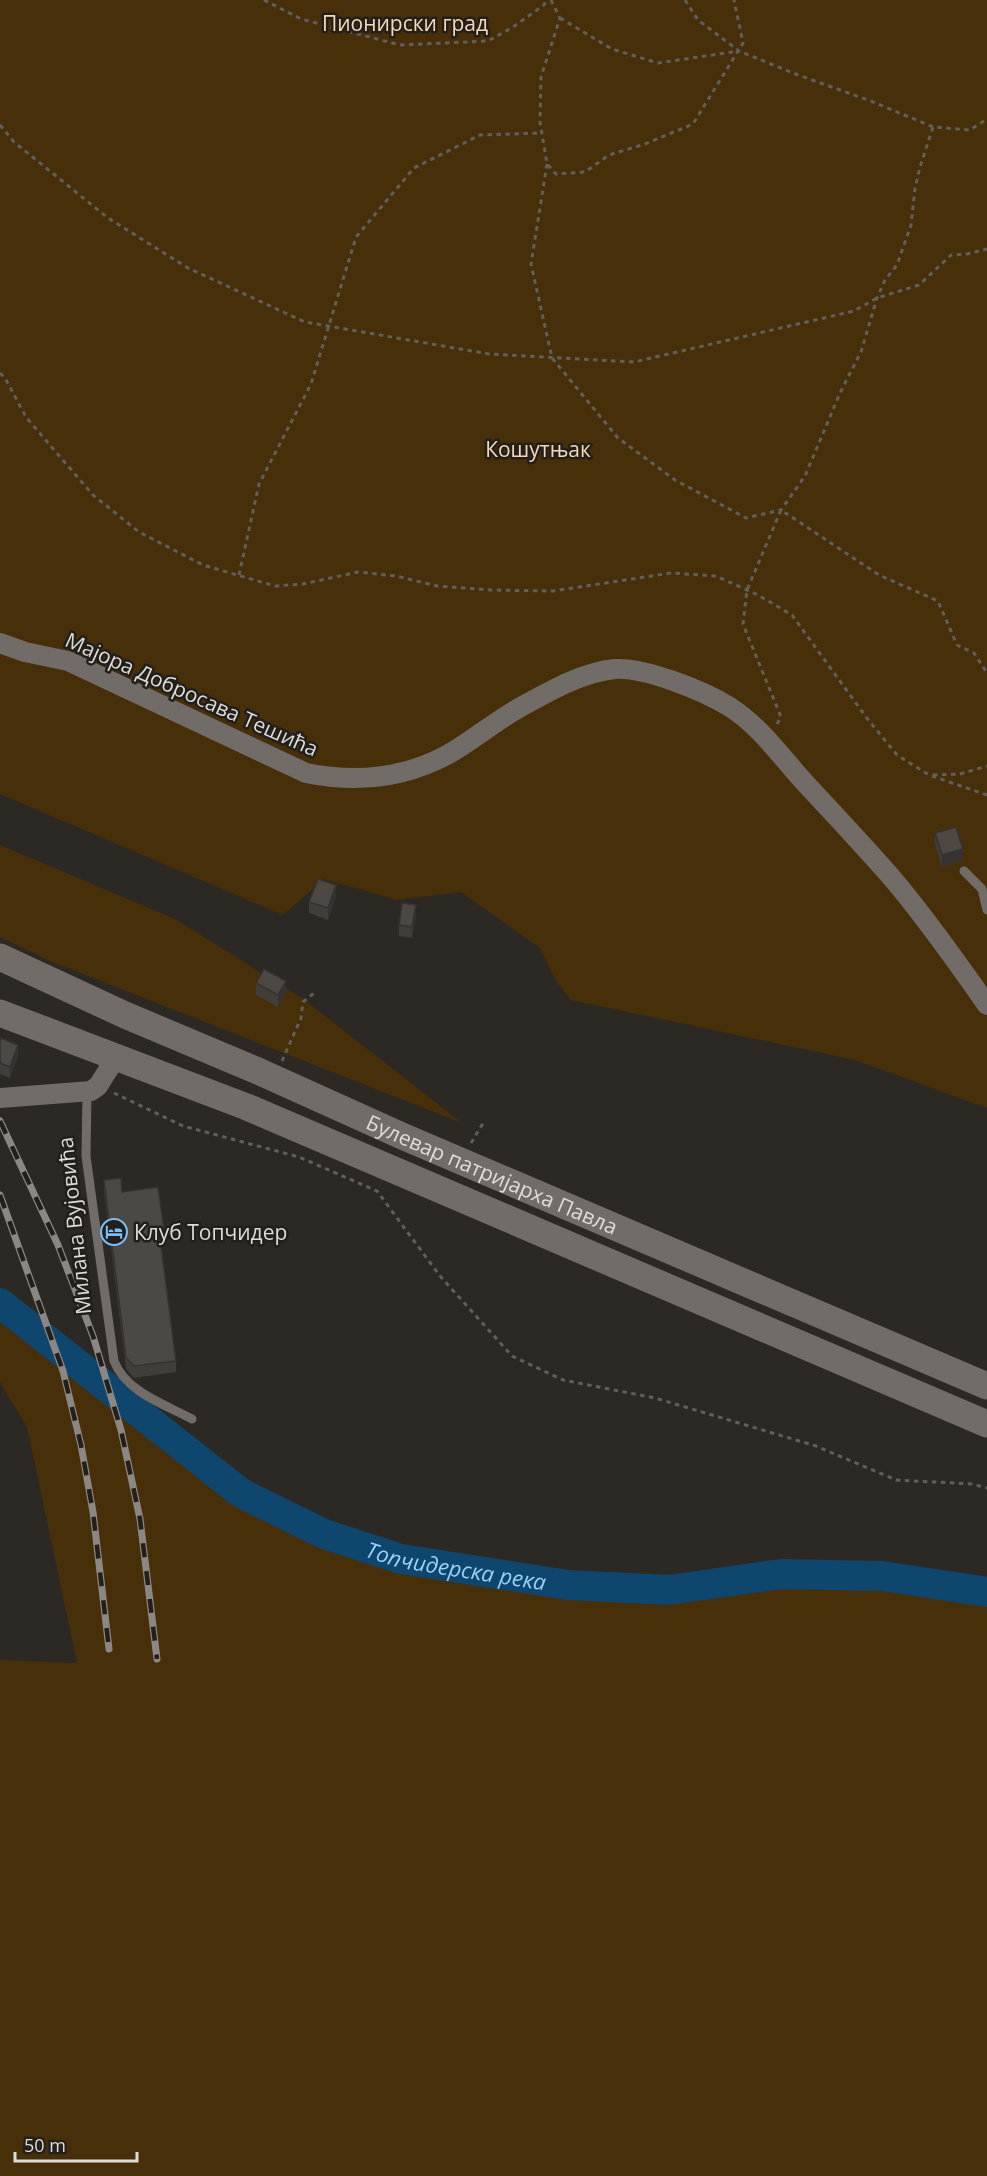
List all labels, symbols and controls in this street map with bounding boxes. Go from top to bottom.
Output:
park label: Пионирски град [322,9,488,37]
park label: Кошутњак [485,435,591,463]
street label: Мајора Добросава Тешића [61,625,323,763]
street label: Булевар патријарха Павла [362,1108,622,1241]
street label: Милана Вујовића [51,1136,97,1316]
hotel icon: Клуб Топчидер [99,1217,129,1247]
place label: Клуб Топчидер [134,1218,287,1246]
water label: Топчидерска река [362,1534,548,1596]
scale bar [15,2125,136,2163]
text: 50 m [24,2133,66,2157]

